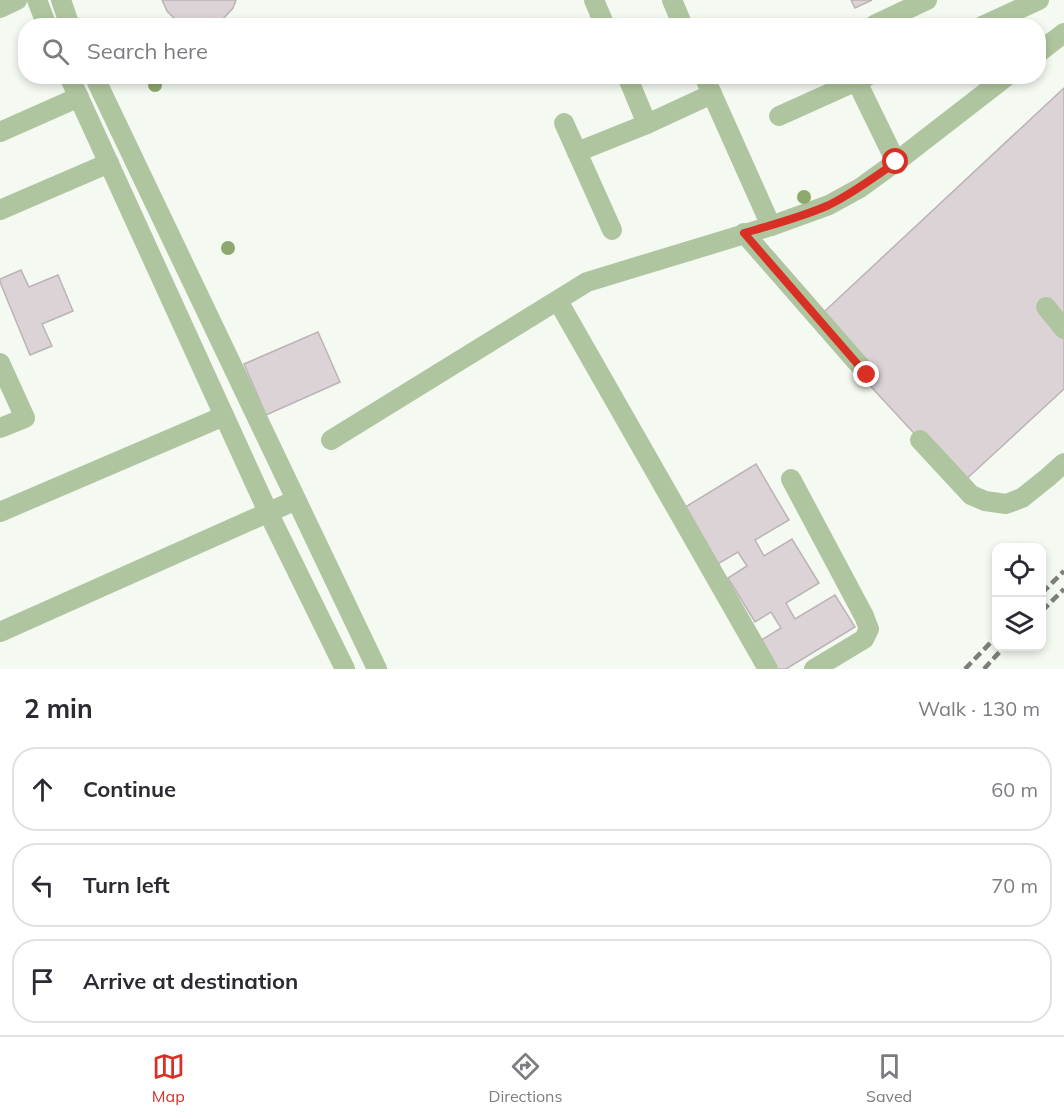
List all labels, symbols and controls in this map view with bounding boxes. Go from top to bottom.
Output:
search box [18,18,1046,84]
icon: search [39,35,72,68]
text: Search here [87,37,208,65]
route start [882,148,908,174]
route end [853,361,879,387]
map controls [992,543,1046,651]
button: locate [992,543,1046,597]
button: layers [992,597,1046,651]
text: 2 min [24,692,93,725]
text: Walk · 130 m [918,696,1040,721]
icon: ahead [26,773,59,806]
text: Continue [83,775,176,803]
text: 60 m [991,777,1038,802]
icon: left [26,869,59,902]
text: Turn left [83,871,170,899]
text: 70 m [991,873,1038,898]
icon: arrive [26,965,59,998]
text: Arrive at destination [83,967,298,995]
tab: Map [152,1050,185,1106]
tab: Directions [488,1050,562,1106]
tab: Saved [866,1050,912,1106]

